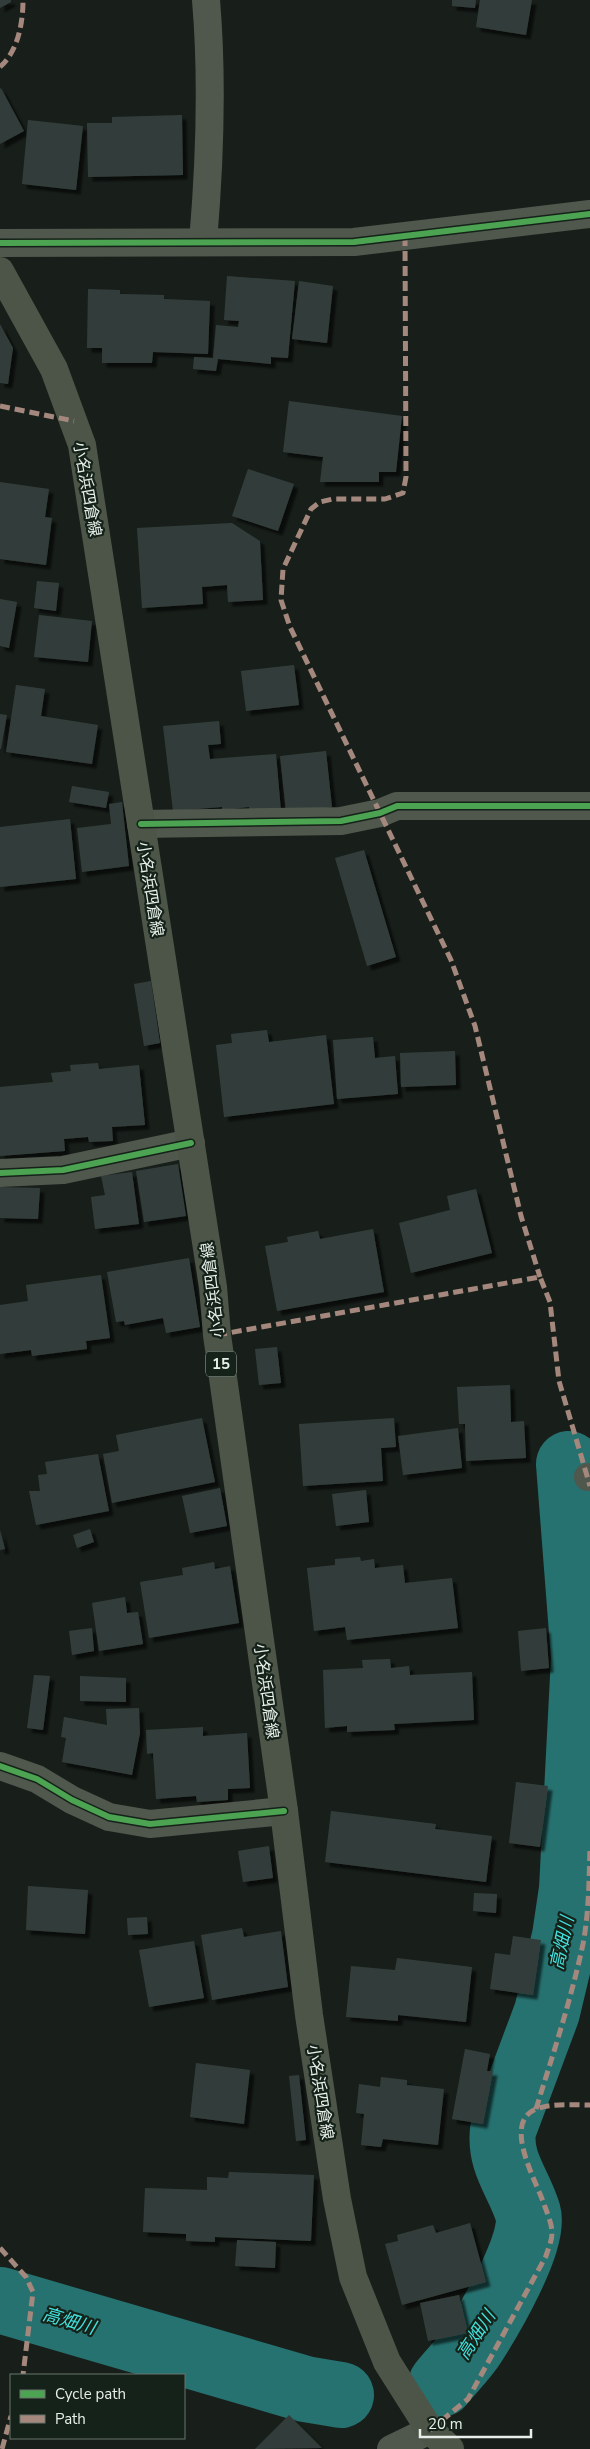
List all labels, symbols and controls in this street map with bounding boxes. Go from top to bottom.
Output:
street label: 小名浜四倉線 [68,440,106,538]
street label: 小名浜四倉線 [132,840,168,938]
street label: 小名浜四倉線 [196,1241,230,1339]
road number: 15 [206,1352,236,1376]
street label: 小名浜四倉線 [248,1642,284,1740]
water label: 高畑川 [545,1912,580,1972]
street label: 小名浜四倉線 [302,2043,338,2141]
water label: 高畑川 [40,2302,100,2341]
water label: 高畑川 [451,2304,502,2364]
legend [10,2374,185,2439]
text: Cycle path [55,2384,126,2404]
scale bar [420,2406,531,2438]
text: Path [55,2409,86,2429]
text: 20 m [428,2414,463,2434]

